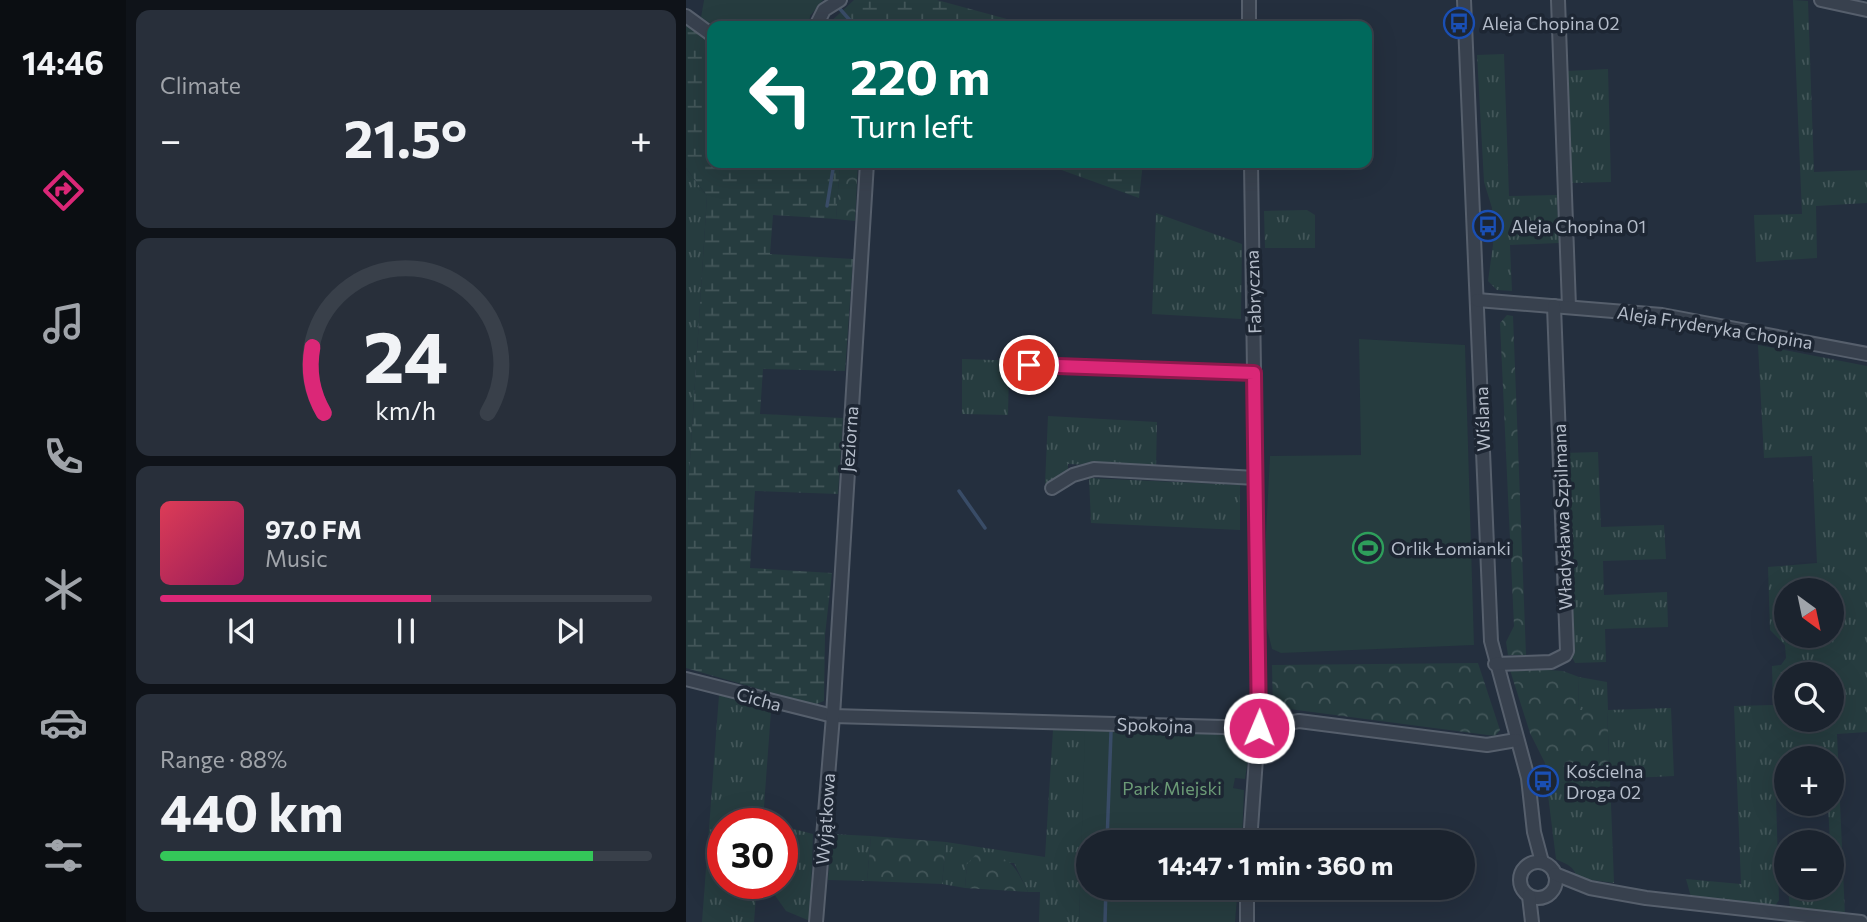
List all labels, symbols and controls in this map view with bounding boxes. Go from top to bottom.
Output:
bus stop icon: Aleja Chopina 02 [1442,6,1476,40]
place label: Aleja Chopina 02 [1482,12,1619,34]
text: 14:46 [22,42,104,82]
text: 220 m [850,45,990,105]
icon: left [735,49,826,140]
text: Climate [160,71,241,99]
text: 21.5° [344,105,467,169]
text: Turn left [850,105,974,145]
text: − [160,115,182,162]
text: + [630,115,652,162]
icon: directions [39,166,88,215]
bus stop icon: Aleja Chopina 01 [1471,209,1505,243]
place label: Aleja Chopina 01 [1511,215,1646,237]
street label: Fabryczna [1241,250,1265,334]
icon: music [39,299,88,348]
street label: Aleja Fryderyka Chopina [1616,301,1814,353]
text: 24 [363,309,449,398]
pin [999,335,1059,395]
icon: arrive [1010,346,1048,384]
street label: Wiślana [1470,386,1494,452]
text: km/h [376,395,436,425]
street label: Jeziorna [836,405,862,473]
street label: Władysława Szpilmana [1548,423,1576,611]
icon: phone [39,432,88,481]
text: 97.0 FM [265,513,362,544]
sports icon: Orlik Łomianki [1351,531,1385,565]
place label: Orlik Łomianki [1391,537,1511,559]
text: Music [265,544,328,572]
icon: climate [39,565,88,614]
north arrow [1774,578,1844,648]
map controls [1774,578,1844,900]
icon: previous [223,612,261,650]
icon: pause [387,612,425,650]
icon: next [551,612,589,650]
button: search [1774,662,1844,732]
street label: Cicha [734,682,784,716]
position arrow [1222,691,1296,765]
icon: car [39,698,88,747]
street label: Spokojna [1116,713,1194,737]
text: Range · 88% [160,745,287,773]
button: + [1774,746,1844,816]
place label: Kościelna Droga 02 [1566,760,1644,803]
bus stop icon: Kościelna Droga 02 [1526,764,1560,798]
street label: Wyjątkowa [811,772,839,866]
park label: Park Miejski [1122,777,1222,799]
text: 440 km [160,779,344,843]
speed limit sign: 30 [707,808,798,899]
button: − [1774,830,1844,900]
icon: filters [39,831,88,880]
text: 14:47 · 1 min · 360 m [1158,849,1393,880]

